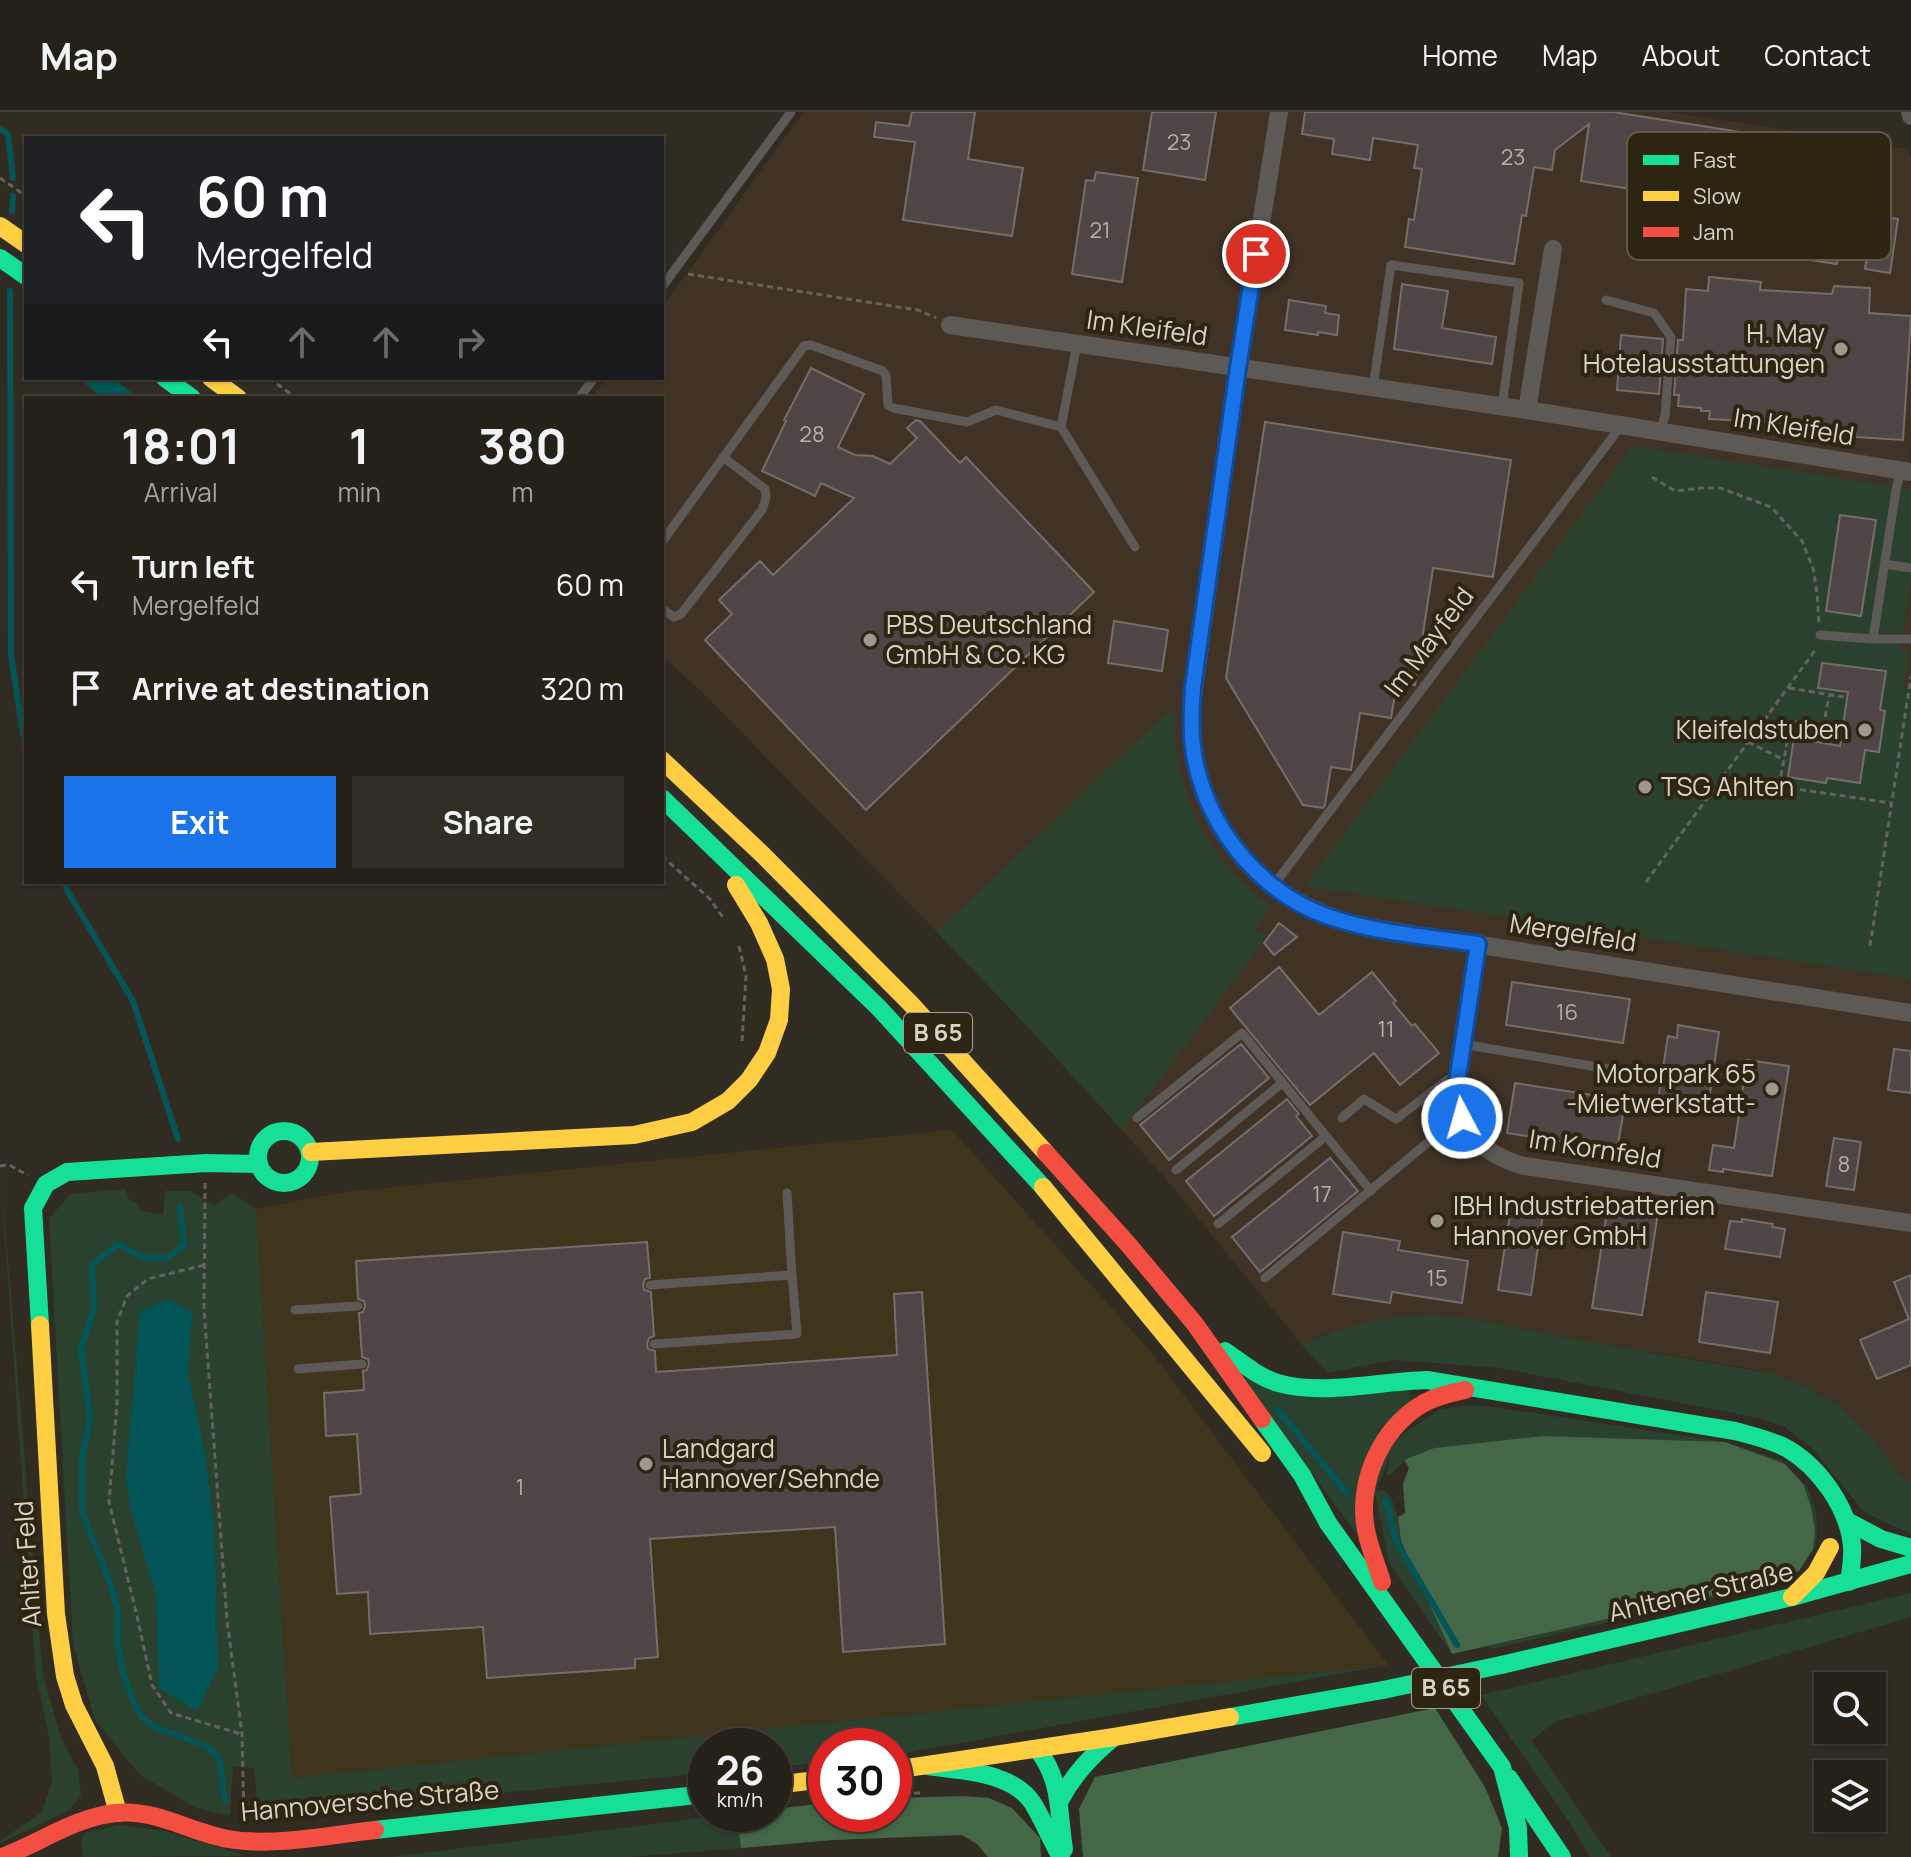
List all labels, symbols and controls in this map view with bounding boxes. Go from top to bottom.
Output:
text: Map [40,29,118,81]
text: Home [1422,36,1498,74]
text: Map [1542,36,1598,74]
text: About [1642,36,1720,74]
text: Contact [1764,36,1871,74]
house number: 23 [1167,127,1191,157]
legend [1627,132,1891,260]
house number: 23 [1501,142,1525,172]
text: Fast [1693,145,1736,175]
text: 60 m [196,157,329,234]
icon: left [64,168,168,272]
text: Slow [1693,181,1741,211]
house number: 21 [1089,215,1111,245]
text: Jam [1693,217,1734,247]
pin [1222,220,1290,288]
text: Mergelfeld [196,230,373,279]
icon: arrive [1234,232,1278,276]
street label: Im Kleifeld [1084,301,1210,353]
place label: H. May Hotelausstattungen [1583,315,1825,381]
icon: left [196,320,240,364]
icon: ahead [280,320,324,364]
icon: ahead [364,320,408,364]
icon: right [448,320,492,364]
marker: H. May Hotelausstattungen [1832,340,1850,358]
street label: Im Kleifeld [1731,399,1857,453]
text: 18:01 [121,413,240,478]
text: 1 [349,413,370,478]
text: 380 [478,413,567,478]
house number: 28 [799,419,825,449]
text: Arrival [144,474,218,510]
text: min [337,474,381,510]
text: m [511,474,534,510]
text: Turn left [132,546,255,587]
icon: left [64,562,108,606]
text: 60 m [556,564,624,605]
street label: Im Mayfeld [1375,579,1481,704]
text: Mergelfeld [132,587,260,623]
place label: PBS Deutschland GmbH & Co. KG [886,606,1092,672]
marker: PBS Deutschland GmbH & Co. KG [861,631,879,649]
icon: arrive [64,666,108,710]
text: Arrive at destination [132,668,430,709]
text: 320 m [541,668,624,709]
place label: Kleifeldstuben [1676,711,1849,747]
marker: Kleifeldstuben [1856,721,1874,739]
place label: TSG Ahlten [1661,768,1794,804]
button: Exit [64,776,336,868]
button: Share [352,776,624,868]
marker: TSG Ahlten [1636,778,1654,796]
street label: Mergelfeld [1507,904,1639,960]
house number: 16 [1556,997,1578,1027]
road number: B 65 [904,1013,972,1053]
house number: 11 [1377,1014,1395,1044]
place label: Motorpark 65 -Mietwerkstatt- [1566,1055,1756,1121]
position arrow [1420,1076,1504,1160]
marker: Motorpark 65 -Mietwerkstatt- [1763,1080,1781,1098]
street label: Im Kornfeld [1527,1120,1664,1176]
house number: 8 [1838,1149,1850,1179]
house number: 17 [1312,1179,1332,1209]
place label: IBH Industriebatterien Hannover GmbH [1453,1187,1715,1253]
marker: IBH Industriebatterien Hannover GmbH [1428,1212,1446,1230]
house number: 15 [1426,1263,1448,1293]
place label: Landgard Hannover/Sehnde [662,1430,880,1496]
marker: Landgard Hannover/Sehnde [637,1455,655,1473]
house number: 1 [516,1472,524,1502]
street label: Ahlter Feld [5,1499,49,1629]
street label: Ahltener Straße [1605,1552,1797,1630]
road number: B 65 [1412,1668,1480,1708]
map controls [1814,1672,1886,1832]
button: search [1814,1672,1886,1744]
speed limit sign: 30 [808,1728,912,1832]
text: 26 [716,1742,764,1797]
button: layers [1814,1760,1886,1832]
street label: Hannoversche Straße [239,1771,501,1829]
text: km/h [717,1786,763,1813]

